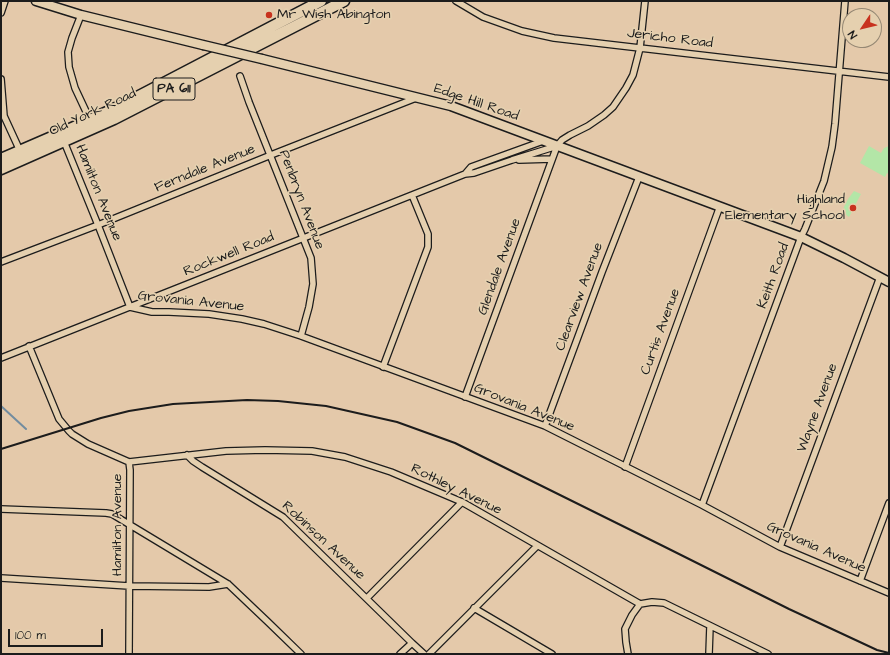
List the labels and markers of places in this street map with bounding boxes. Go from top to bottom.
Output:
place label: Mr Wish Abington [277,7,390,23]
marker: Mr Wish Abington [264,10,274,20]
place label: Highland Elementary School [725,192,845,224]
marker: Highland Elementary School [848,203,858,213]

